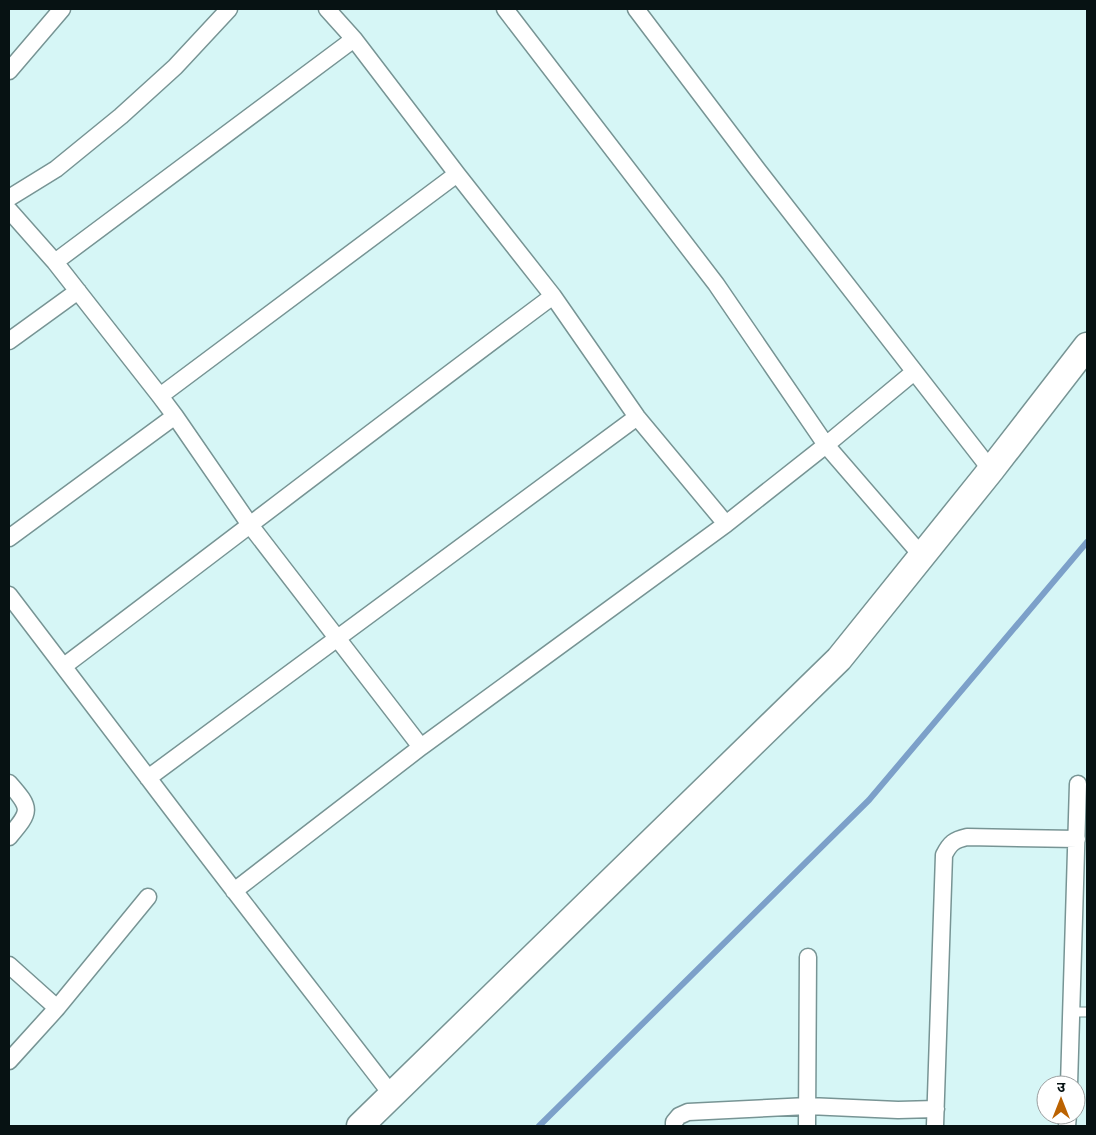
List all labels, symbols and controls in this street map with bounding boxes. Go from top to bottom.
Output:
north arrow [1036,1075,1086,1125]
text: उ [1057,1078,1066,1096]

